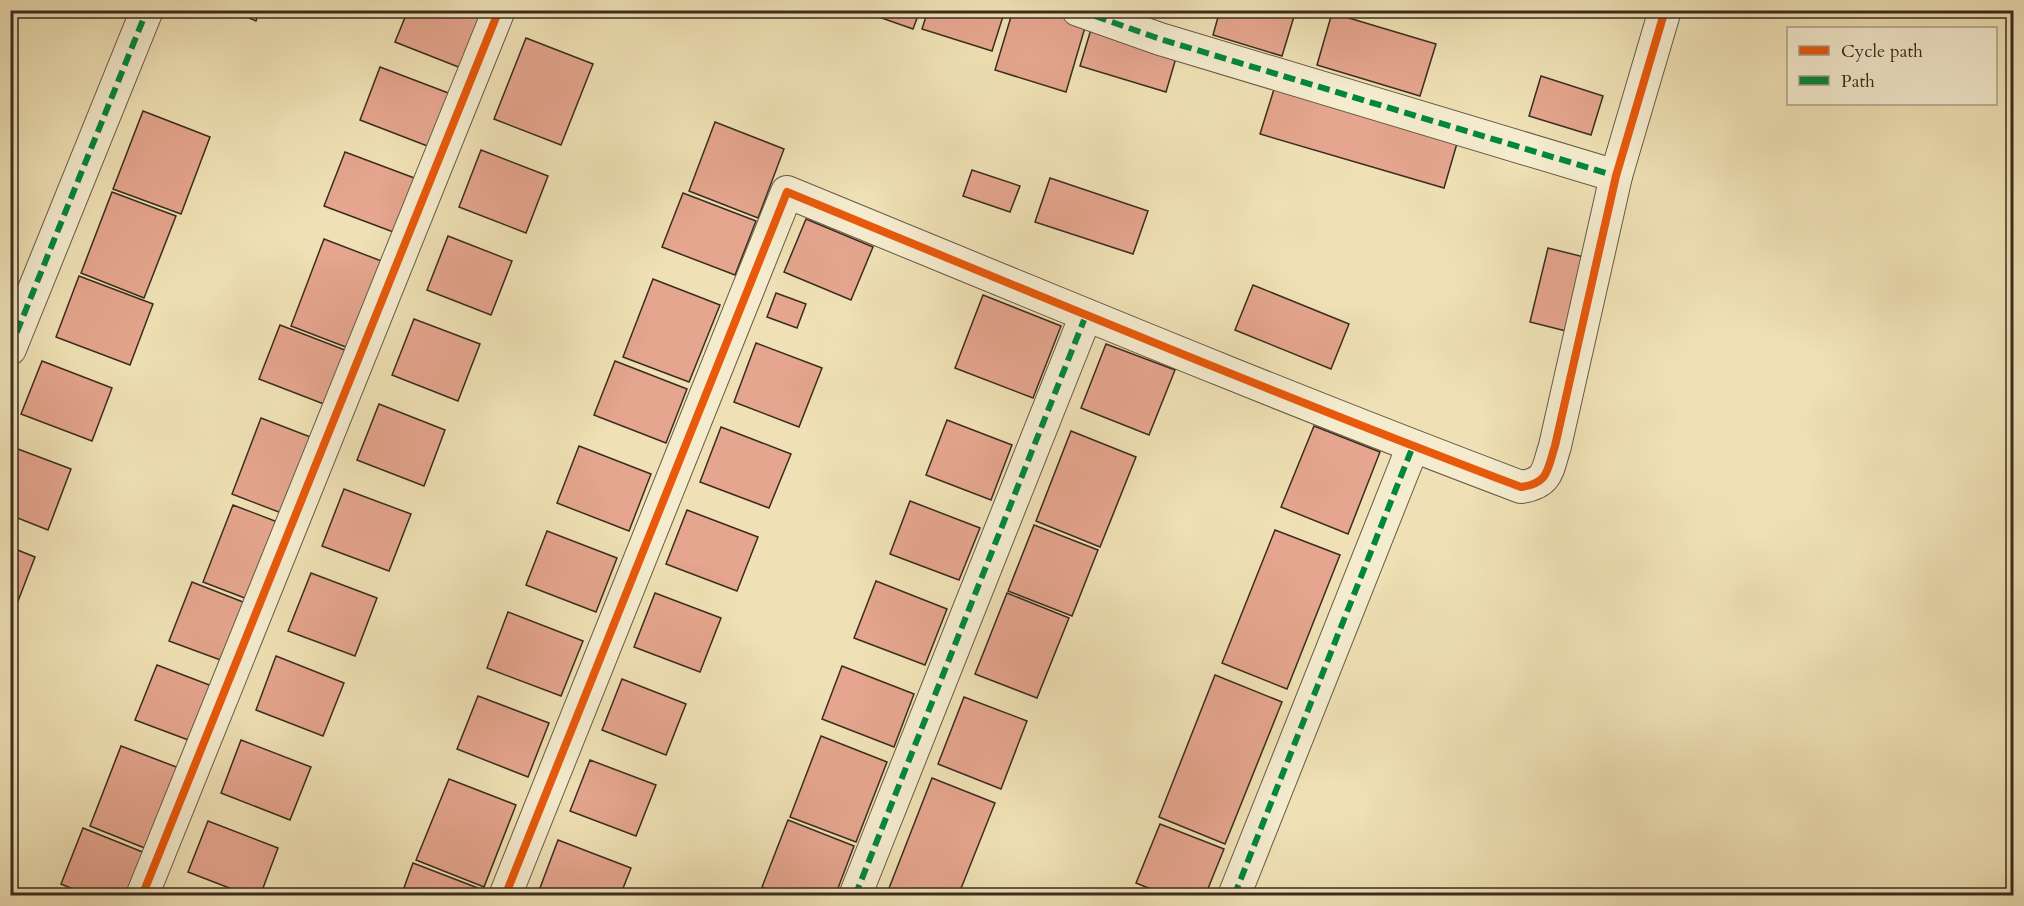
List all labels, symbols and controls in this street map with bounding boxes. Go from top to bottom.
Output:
legend [1787,27,1997,105]
text: Cycle path [1841,39,1923,64]
text: Path [1841,69,1875,94]

